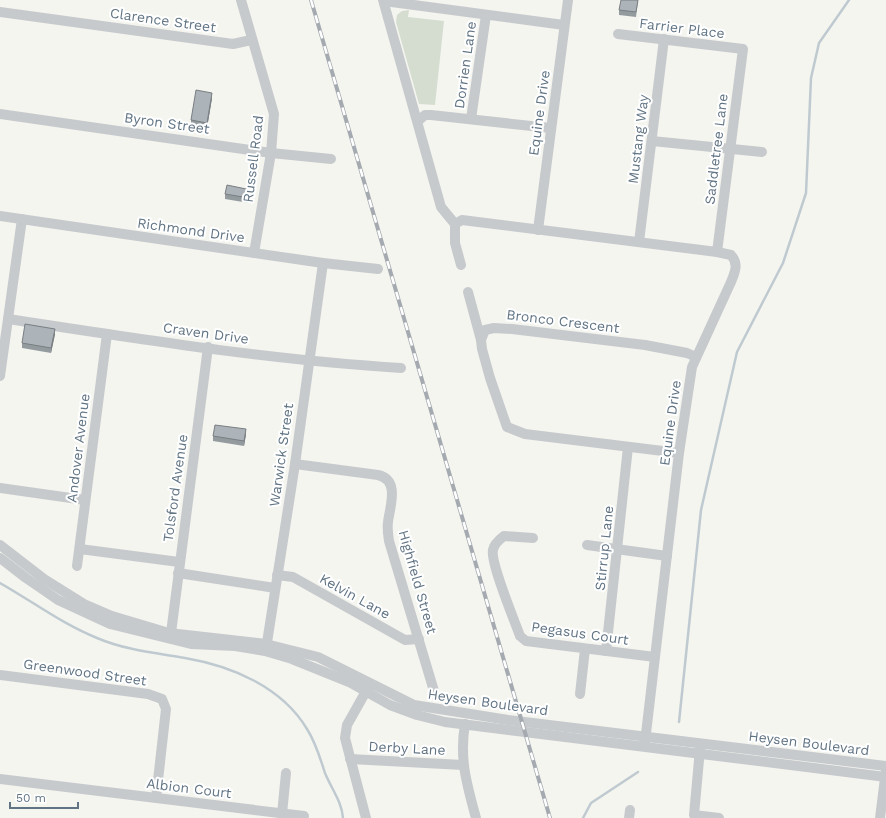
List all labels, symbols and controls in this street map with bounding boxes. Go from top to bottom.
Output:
street label: Clarence Street [109,5,217,35]
street label: Farrier Place [638,15,726,41]
street label: Dorrien Lane [451,20,479,110]
street label: Equine Drive [525,69,553,157]
street label: Mustang Way [625,93,652,185]
street label: Saddletree Lane [701,93,731,205]
street label: Byron Street [123,109,211,137]
street label: Russell Road [240,115,266,203]
street label: Richmond Drive [136,215,246,245]
street label: Bronco Crescent [506,306,620,336]
street label: Craven Drive [162,319,250,347]
street label: Equine Drive [656,379,684,467]
street label: Andover Avenue [63,393,93,503]
street label: Warwick Street [266,402,296,508]
street label: Tolsford Avenue [160,433,190,543]
street label: Stirrup Lane [592,505,616,591]
street label: Highfield Street [396,528,441,636]
street label: Kelvin Lane [317,570,393,622]
street label: Pegasus Court [530,618,630,648]
street label: Greenwood Street [22,655,148,689]
street label: Heysen Boulevard [427,686,549,718]
street label: Heysen Boulevard [748,728,870,758]
street label: Derby Lane [368,738,446,758]
street label: Albion Court [146,775,233,801]
scale bar [10,784,78,810]
text: 50 m [16,791,46,805]

